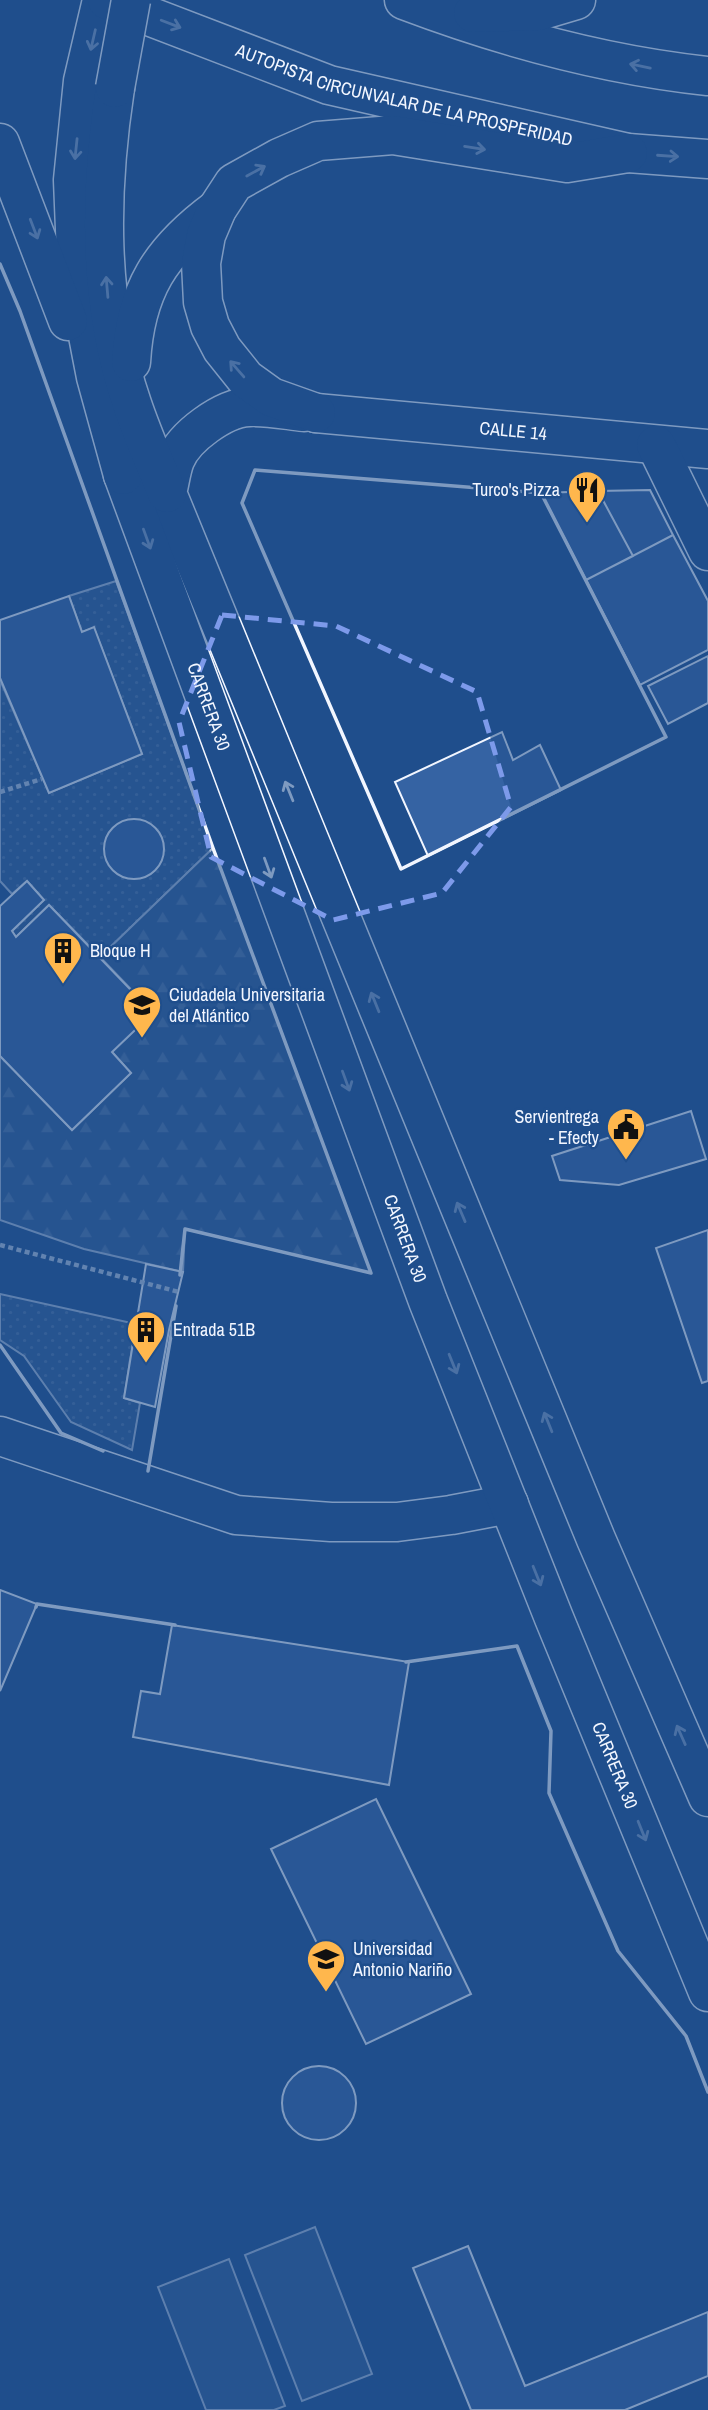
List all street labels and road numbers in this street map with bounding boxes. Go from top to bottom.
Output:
street label: AUTOPISTA CIRCUNVALAR DE LA PROSPERIDAD [232,37,575,152]
street label: CALLE 14 [479,415,548,446]
street label: CARRERA 30 [181,659,237,754]
street label: CARRERA 30 [378,1191,433,1286]
street label: CARRERA 30 [586,1718,644,1812]

